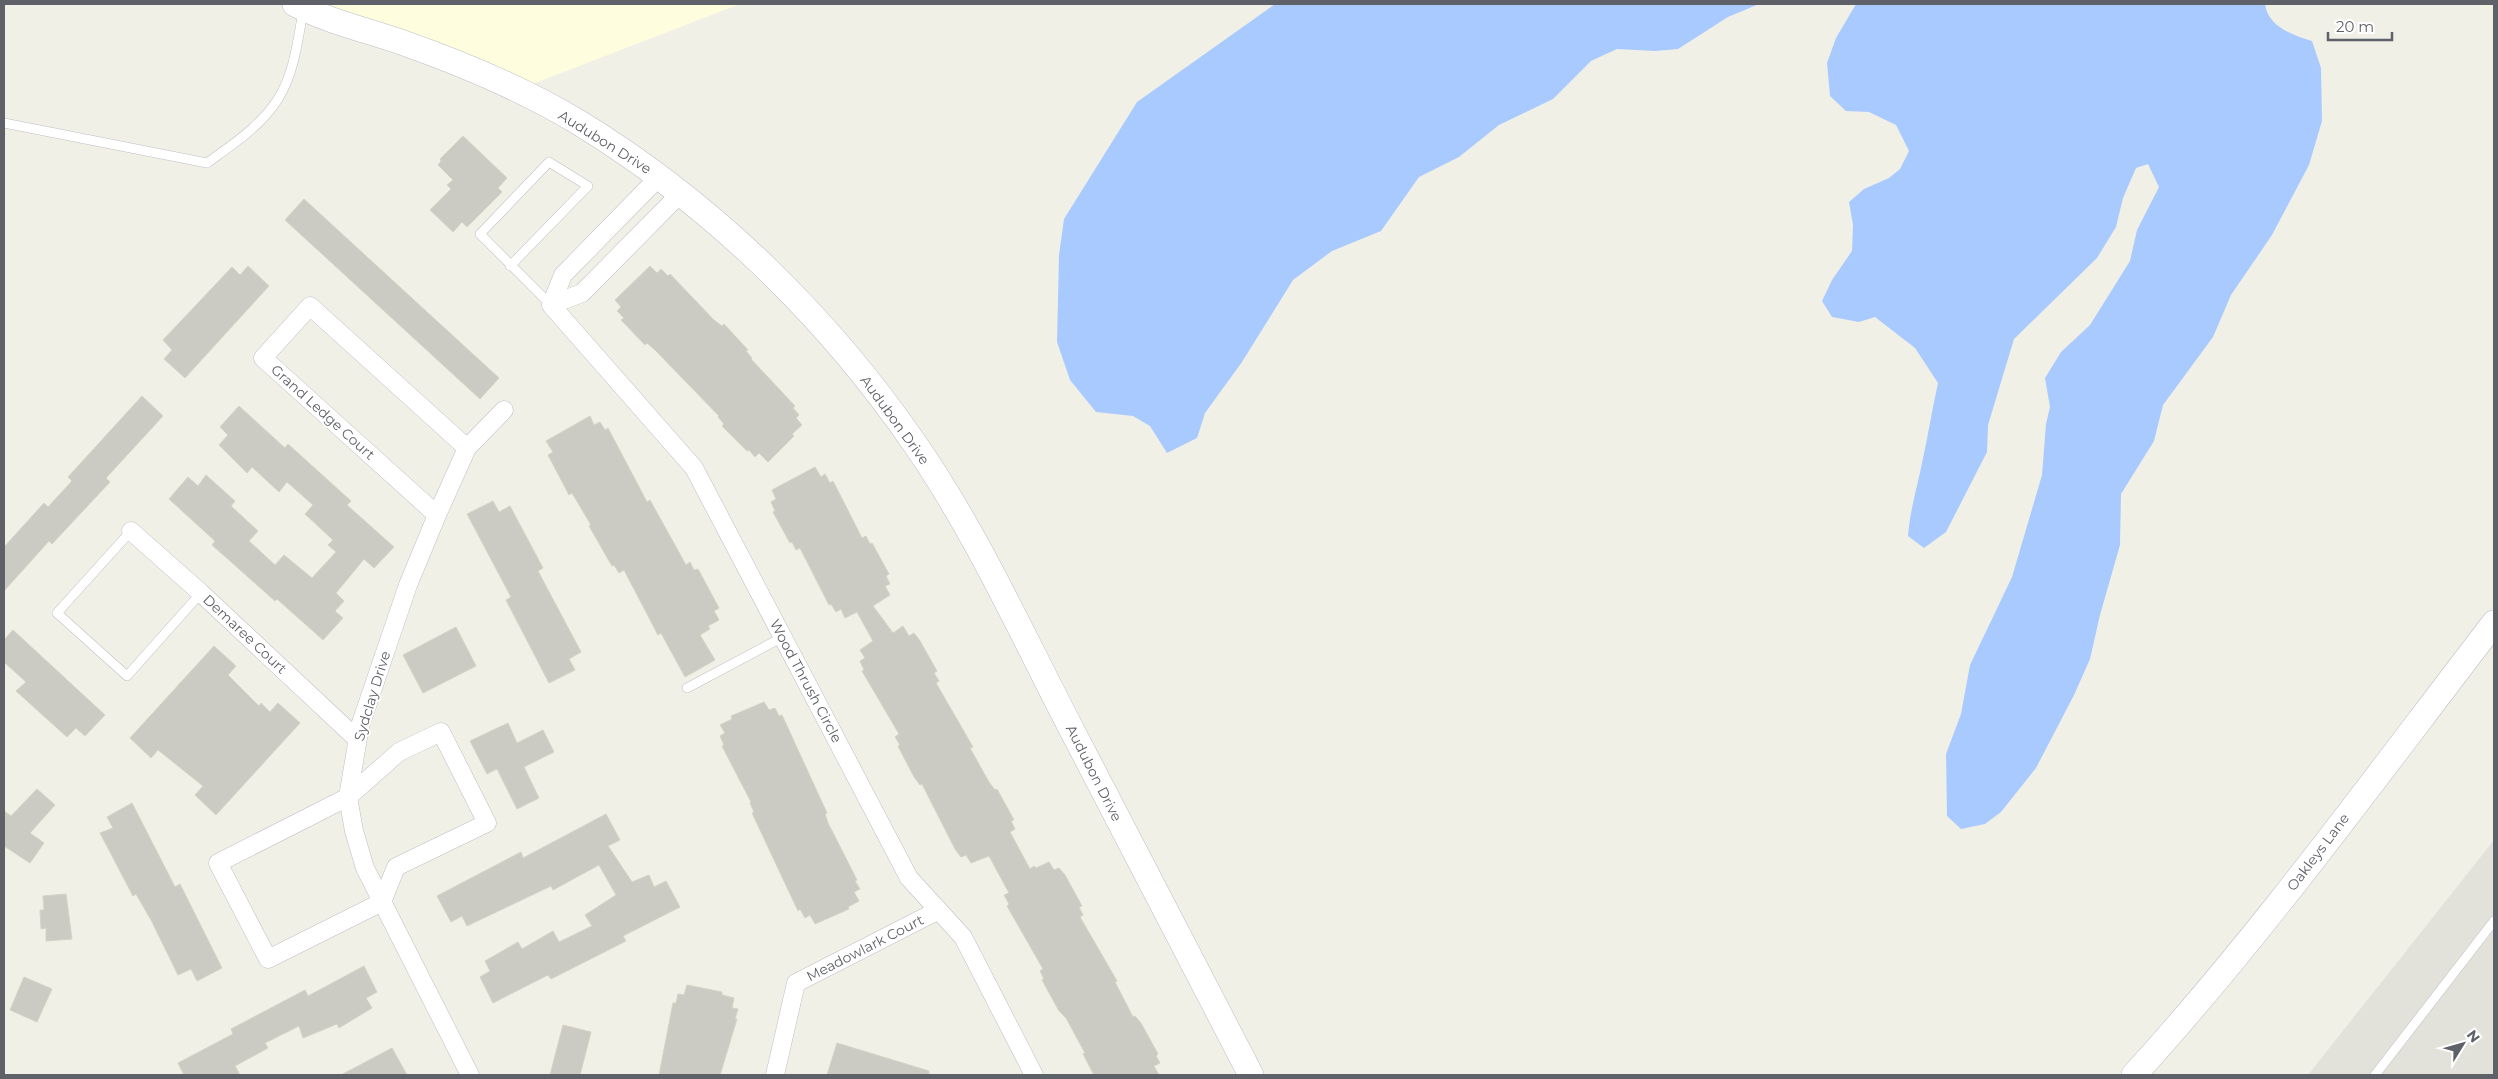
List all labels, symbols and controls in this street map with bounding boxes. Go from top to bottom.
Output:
scale bar [2328,10,2392,42]
text: 20 m [2336,17,2374,36]
street label: Audubon Drive [555,106,655,178]
street label: Grand Ledge Court [267,361,379,464]
street label: Audubon Drive [856,372,934,468]
street label: Demaree Court [199,590,291,678]
street label: Wood Thrush Circle [766,616,846,746]
street label: Sydclay Drive [350,649,394,743]
street label: Audubon Drive [1062,722,1126,824]
street label: Oakleys Lane [2283,809,2353,895]
street label: Meadowlark Court [803,911,927,985]
north arrow [2438,1019,2488,1069]
text: N [2463,1026,2484,1046]

